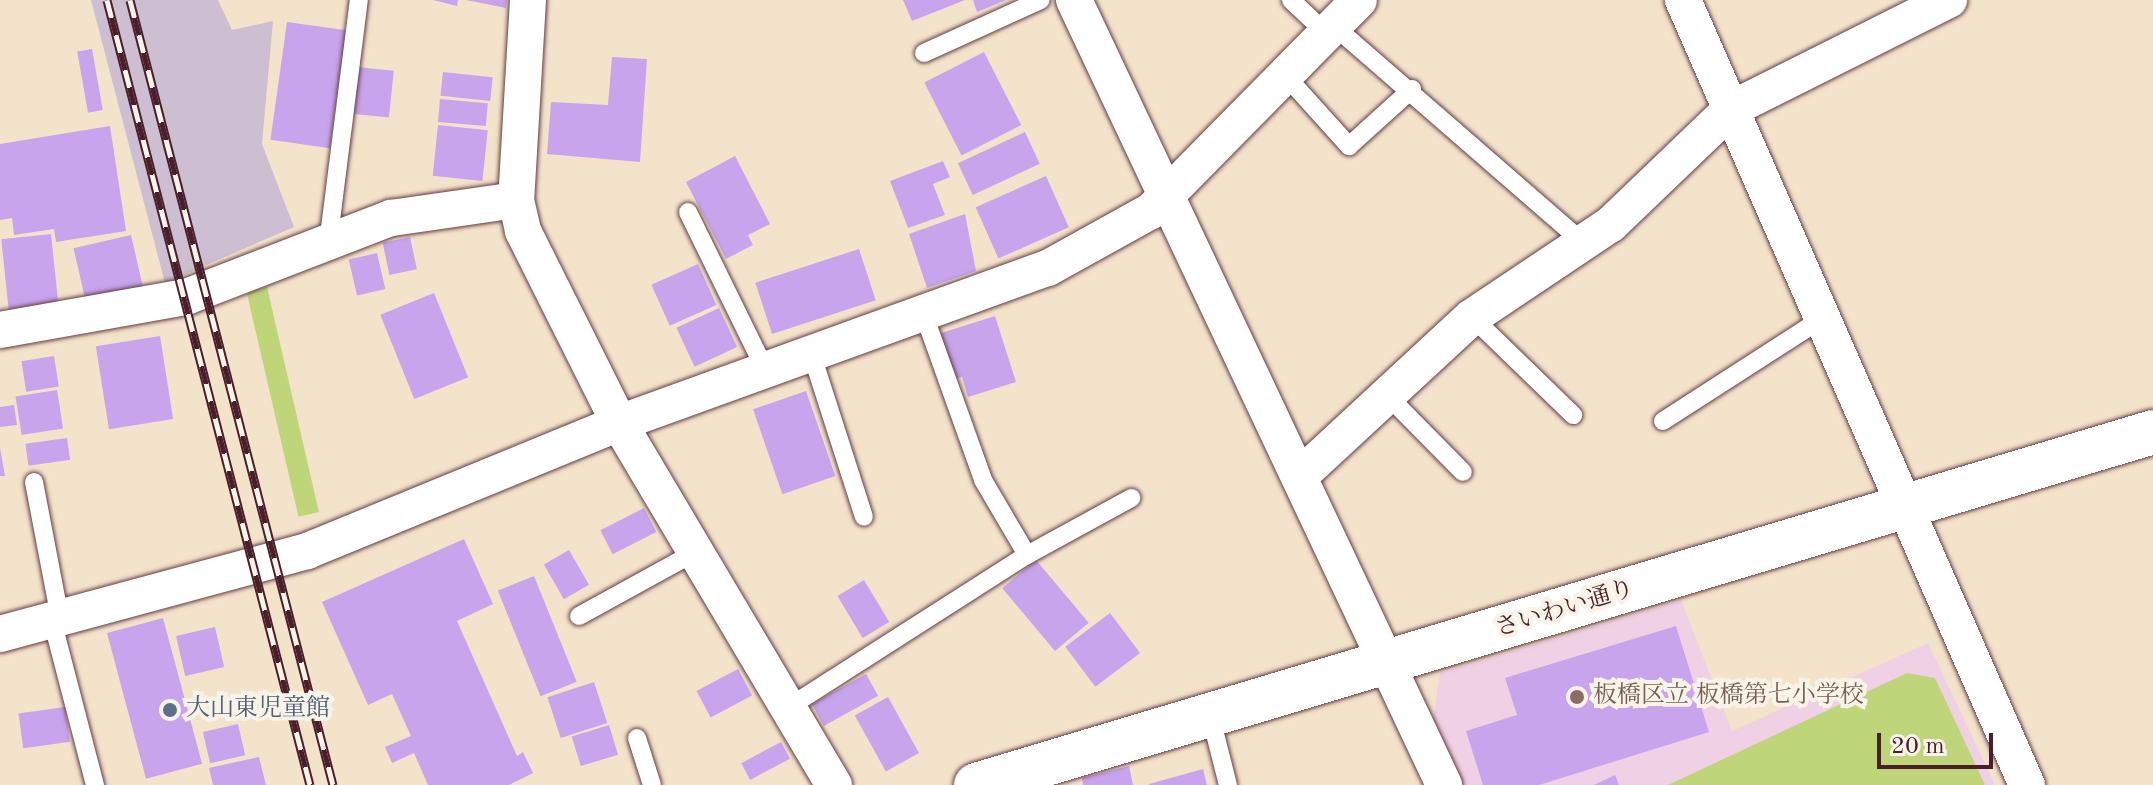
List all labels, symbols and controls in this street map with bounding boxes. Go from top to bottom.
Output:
street label: さいわい通り [1492,575,1638,645]
place label: 板橋区立 板橋第七小学校 [1593,683,1864,711]
marker: 板橋区立 板橋第七小学校 [1568,688,1586,706]
place label: 大山東児童館 [186,696,330,724]
marker: 大山東児童館 [161,701,179,719]
scale bar [1881,717,1997,767]
text: 20 m [1891,735,1945,759]

